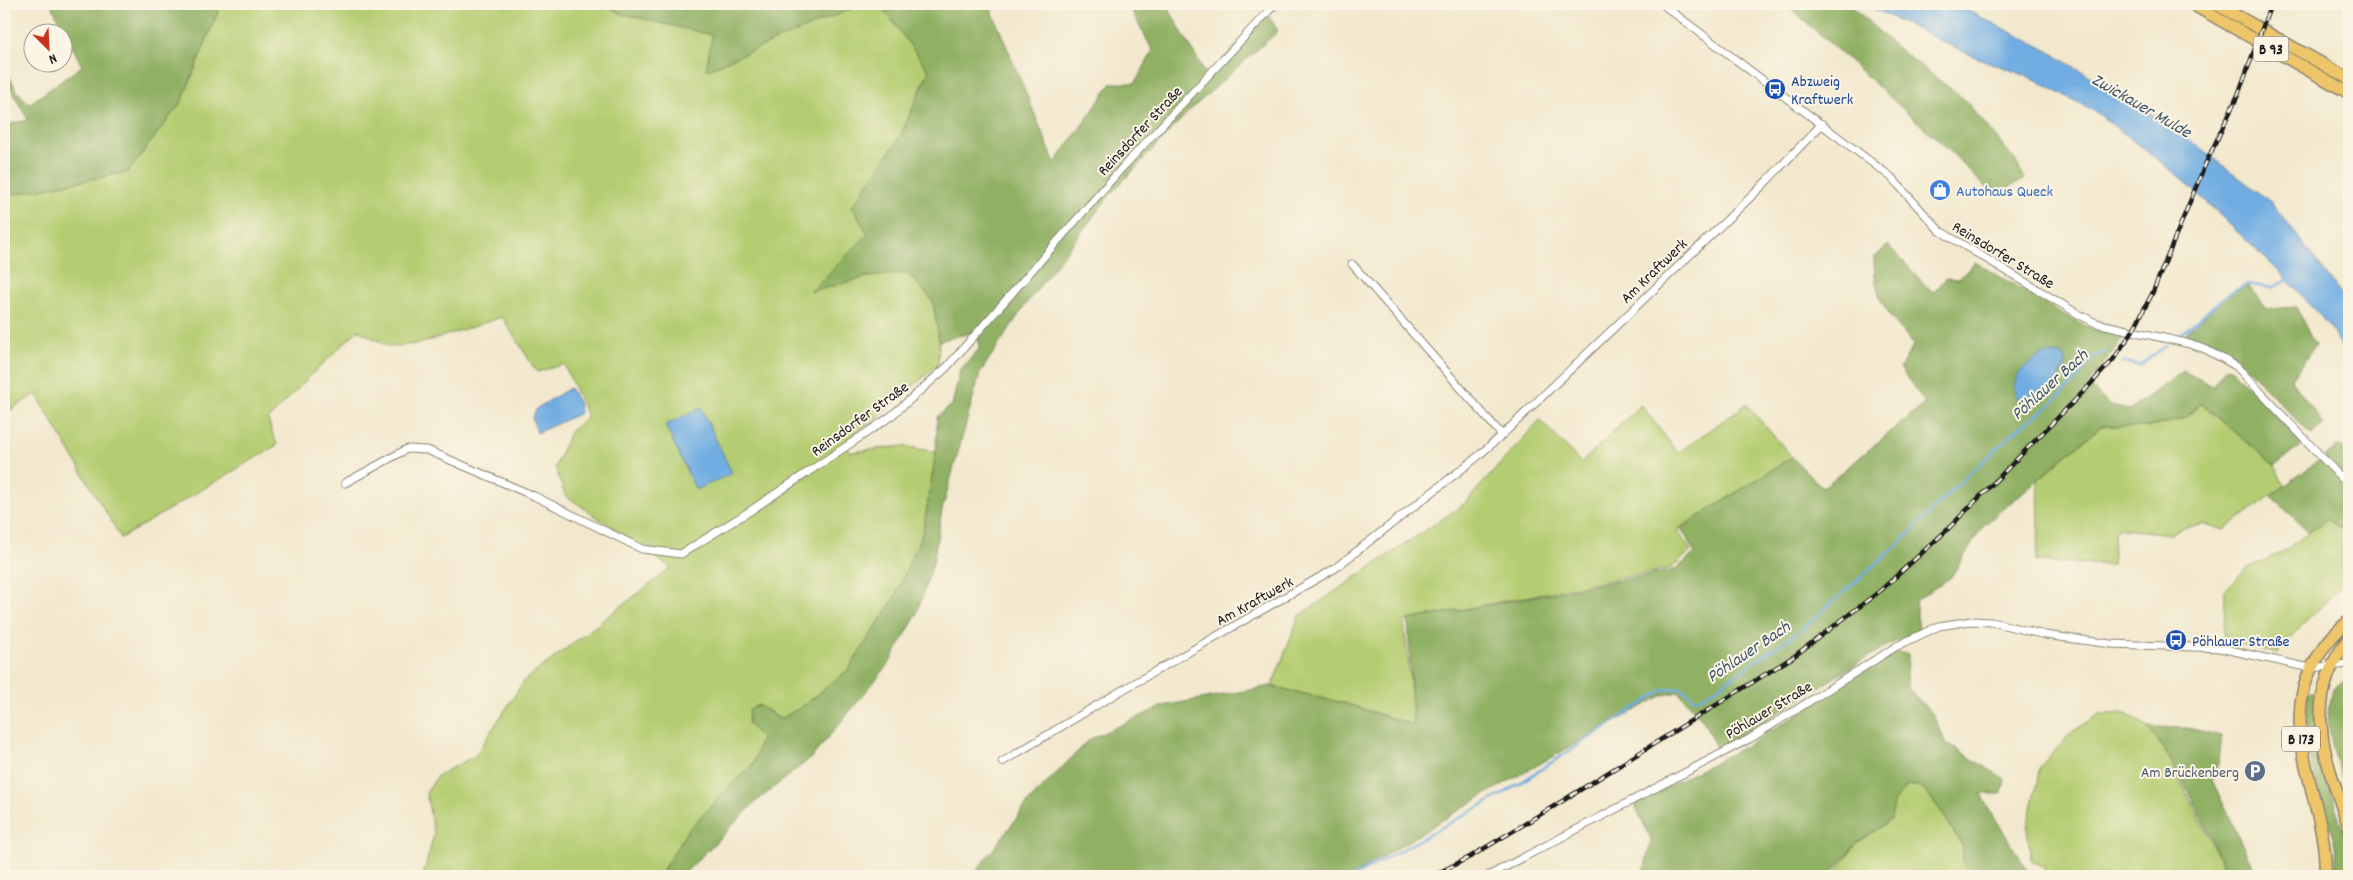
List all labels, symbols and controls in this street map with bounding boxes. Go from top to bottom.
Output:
north arrow [22,22,72,72]
road number: B 93 [2254,36,2288,62]
text: N [45,48,60,69]
water label: Zwickauer Mulde [2086,69,2196,146]
place label: Abzweig Kraftwerk [1791,71,1853,112]
bus stop icon: Abzweig Kraftwerk [1763,77,1787,101]
street label: Reinsdorfer Straße [1093,82,1189,182]
shop icon: Autohaus Queck [1928,178,1952,202]
place label: Autohaus Queck [1956,181,2053,204]
street label: Reinsdorfer Straße [1947,216,2058,296]
street label: Am Kraftwerk [1616,234,1694,310]
water label: Pöhlauer Bach [2007,344,2095,427]
street label: Reinsdorfer Straße [807,377,914,463]
street label: Am Kraftwerk [1212,571,1298,633]
water label: Pöhlauer Bach [1703,615,1797,690]
bus stop icon: Pöhlauer Straße [2164,628,2188,652]
place label: Pöhlauer Straße [2192,631,2290,654]
street label: Pöhlauer Straße [1722,676,1817,746]
road number: B 173 [2282,726,2320,752]
parking icon: Am Brückenberg [2243,759,2267,783]
place label: Am Brückenberg [2141,762,2239,785]

